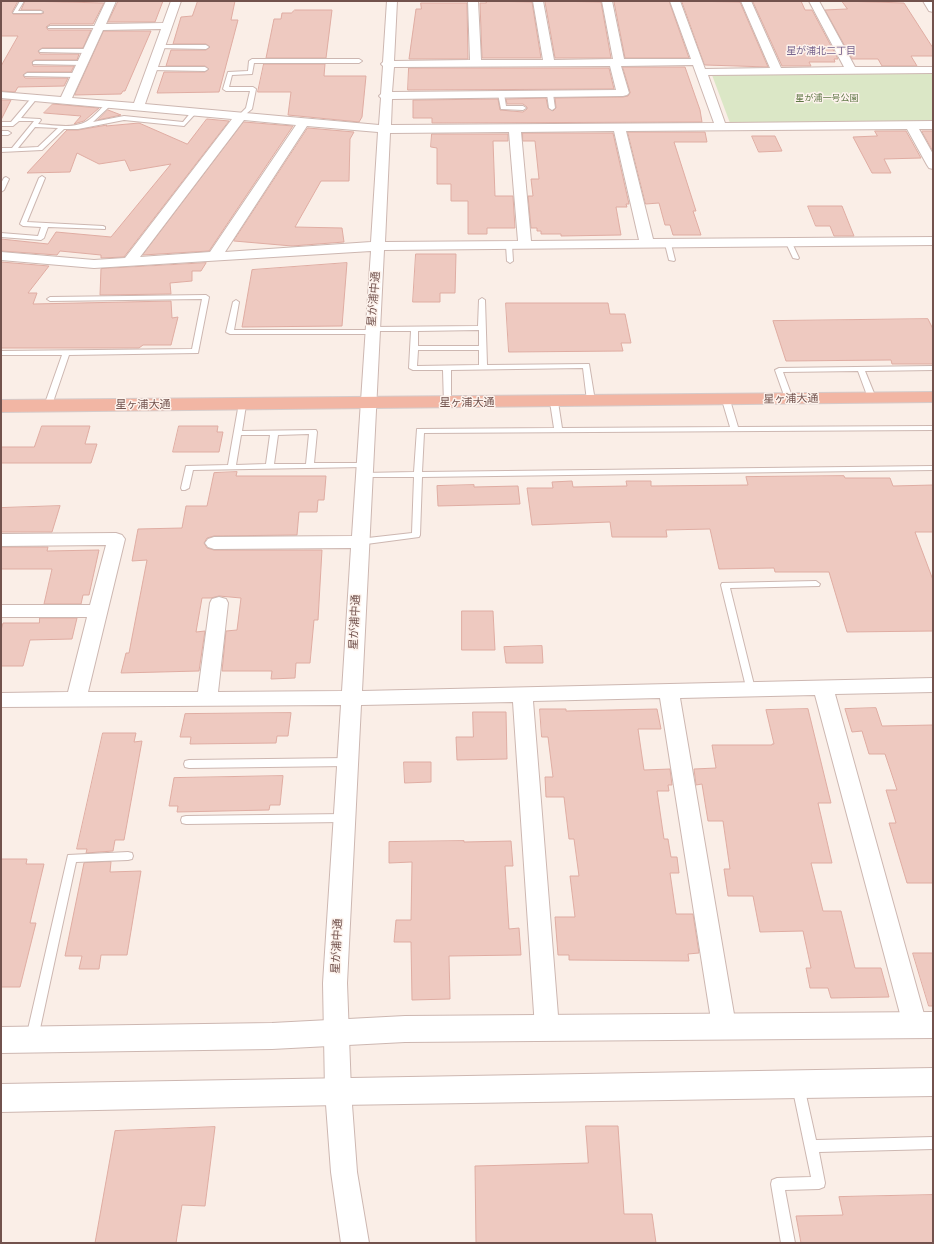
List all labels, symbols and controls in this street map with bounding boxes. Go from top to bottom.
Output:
district label: 星が浦北二丁目 [786,45,856,57]
park label: 星が浦一号公園 [796,93,858,103]
street label: 星が浦中通 [365,271,383,327]
street label: 星ヶ浦大通 [763,392,819,406]
street label: 星ヶ浦大通 [440,396,494,410]
street label: 星ヶ浦大通 [116,398,170,412]
street label: 星が浦中通 [347,594,363,650]
street label: 星が浦中通 [329,918,345,974]

